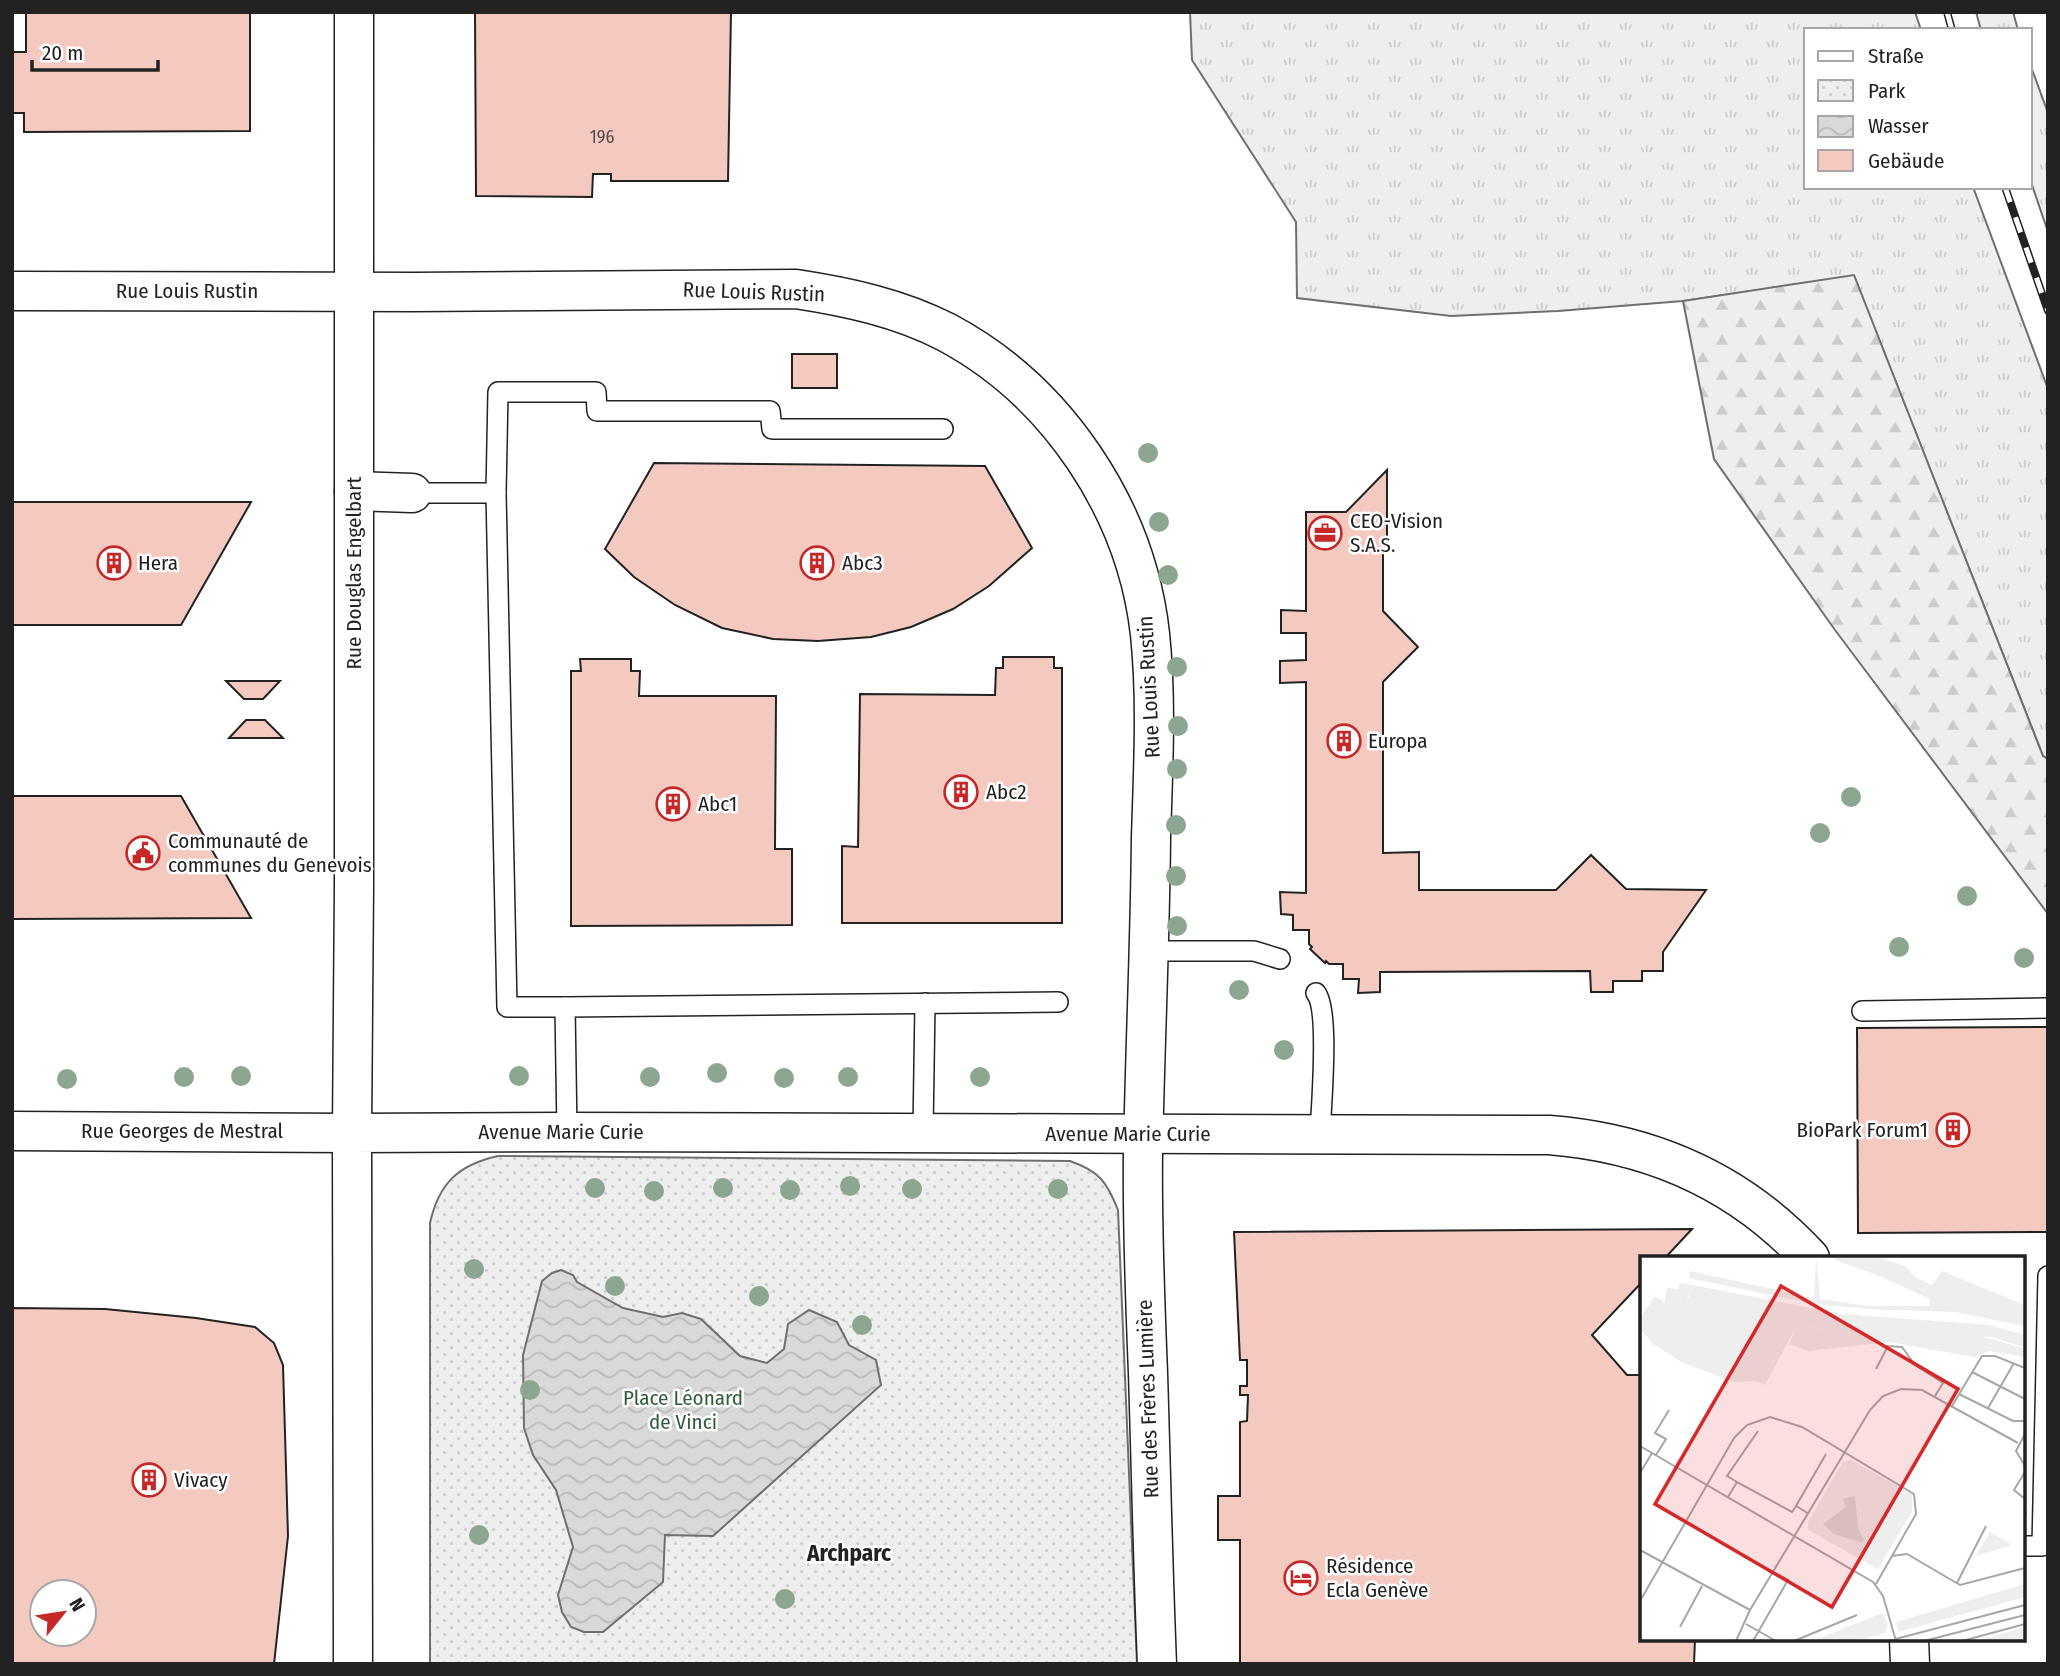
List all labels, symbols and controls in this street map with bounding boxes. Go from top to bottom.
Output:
scale bar [32,28,158,72]
legend [1804,28,2032,189]
text: 20 m [42,40,83,66]
text: Straße [1868,43,1924,69]
text: Park [1868,78,1906,104]
text: Wasser [1868,113,1929,139]
house number: 196 [590,126,614,148]
text: Gebäude [1868,148,1944,174]
street label: Rue Louis Rustin [682,277,826,307]
street label: Rue Louis Rustin [116,278,258,304]
street label: Rue Douglas Engelbart [341,476,367,669]
place label: CEO-Vision S.A.S. [1350,508,1443,558]
office icon: CEO-Vision S.A.S. [1306,514,1344,552]
building icon: Hera [95,544,133,582]
building icon: Abc3 [798,544,836,582]
place label: Hera [138,550,178,576]
place label: Abc3 [842,550,883,576]
street label: Rue Louis Rustin [1132,615,1166,759]
building icon: Europa [1325,722,1363,760]
place label: Europa [1368,728,1428,754]
building icon: Abc2 [942,773,980,811]
place label: Abc2 [986,779,1026,805]
building icon: Abc1 [654,785,692,823]
place label: Abc1 [698,791,737,817]
place label: Communauté de communes du Genevois [168,828,372,878]
public building icon: Communauté de communes du Genevois [124,834,162,872]
building icon: BioPark Forum1 [1934,1111,1972,1149]
place label: BioPark Forum1 [1796,1117,1928,1143]
street label: Rue Georges de Mestral [81,1118,283,1144]
street label: Avenue Marie Curie [478,1119,644,1145]
street label: Avenue Marie Curie [1045,1121,1211,1147]
inset map [1640,1256,2025,1641]
street label: Rue des Frères Lumière [1132,1299,1164,1499]
park label: Place Léonard de Vinci [623,1385,743,1435]
building icon: Vivacy [130,1461,168,1499]
place label: Vivacy [174,1467,228,1493]
district label: Archparc [806,1539,891,1567]
place label: Résidence Ecla Genève [1326,1553,1428,1603]
hotel icon: Résidence Ecla Genève [1282,1559,1320,1597]
north arrow [28,1578,98,1648]
text: N [64,1594,90,1615]

